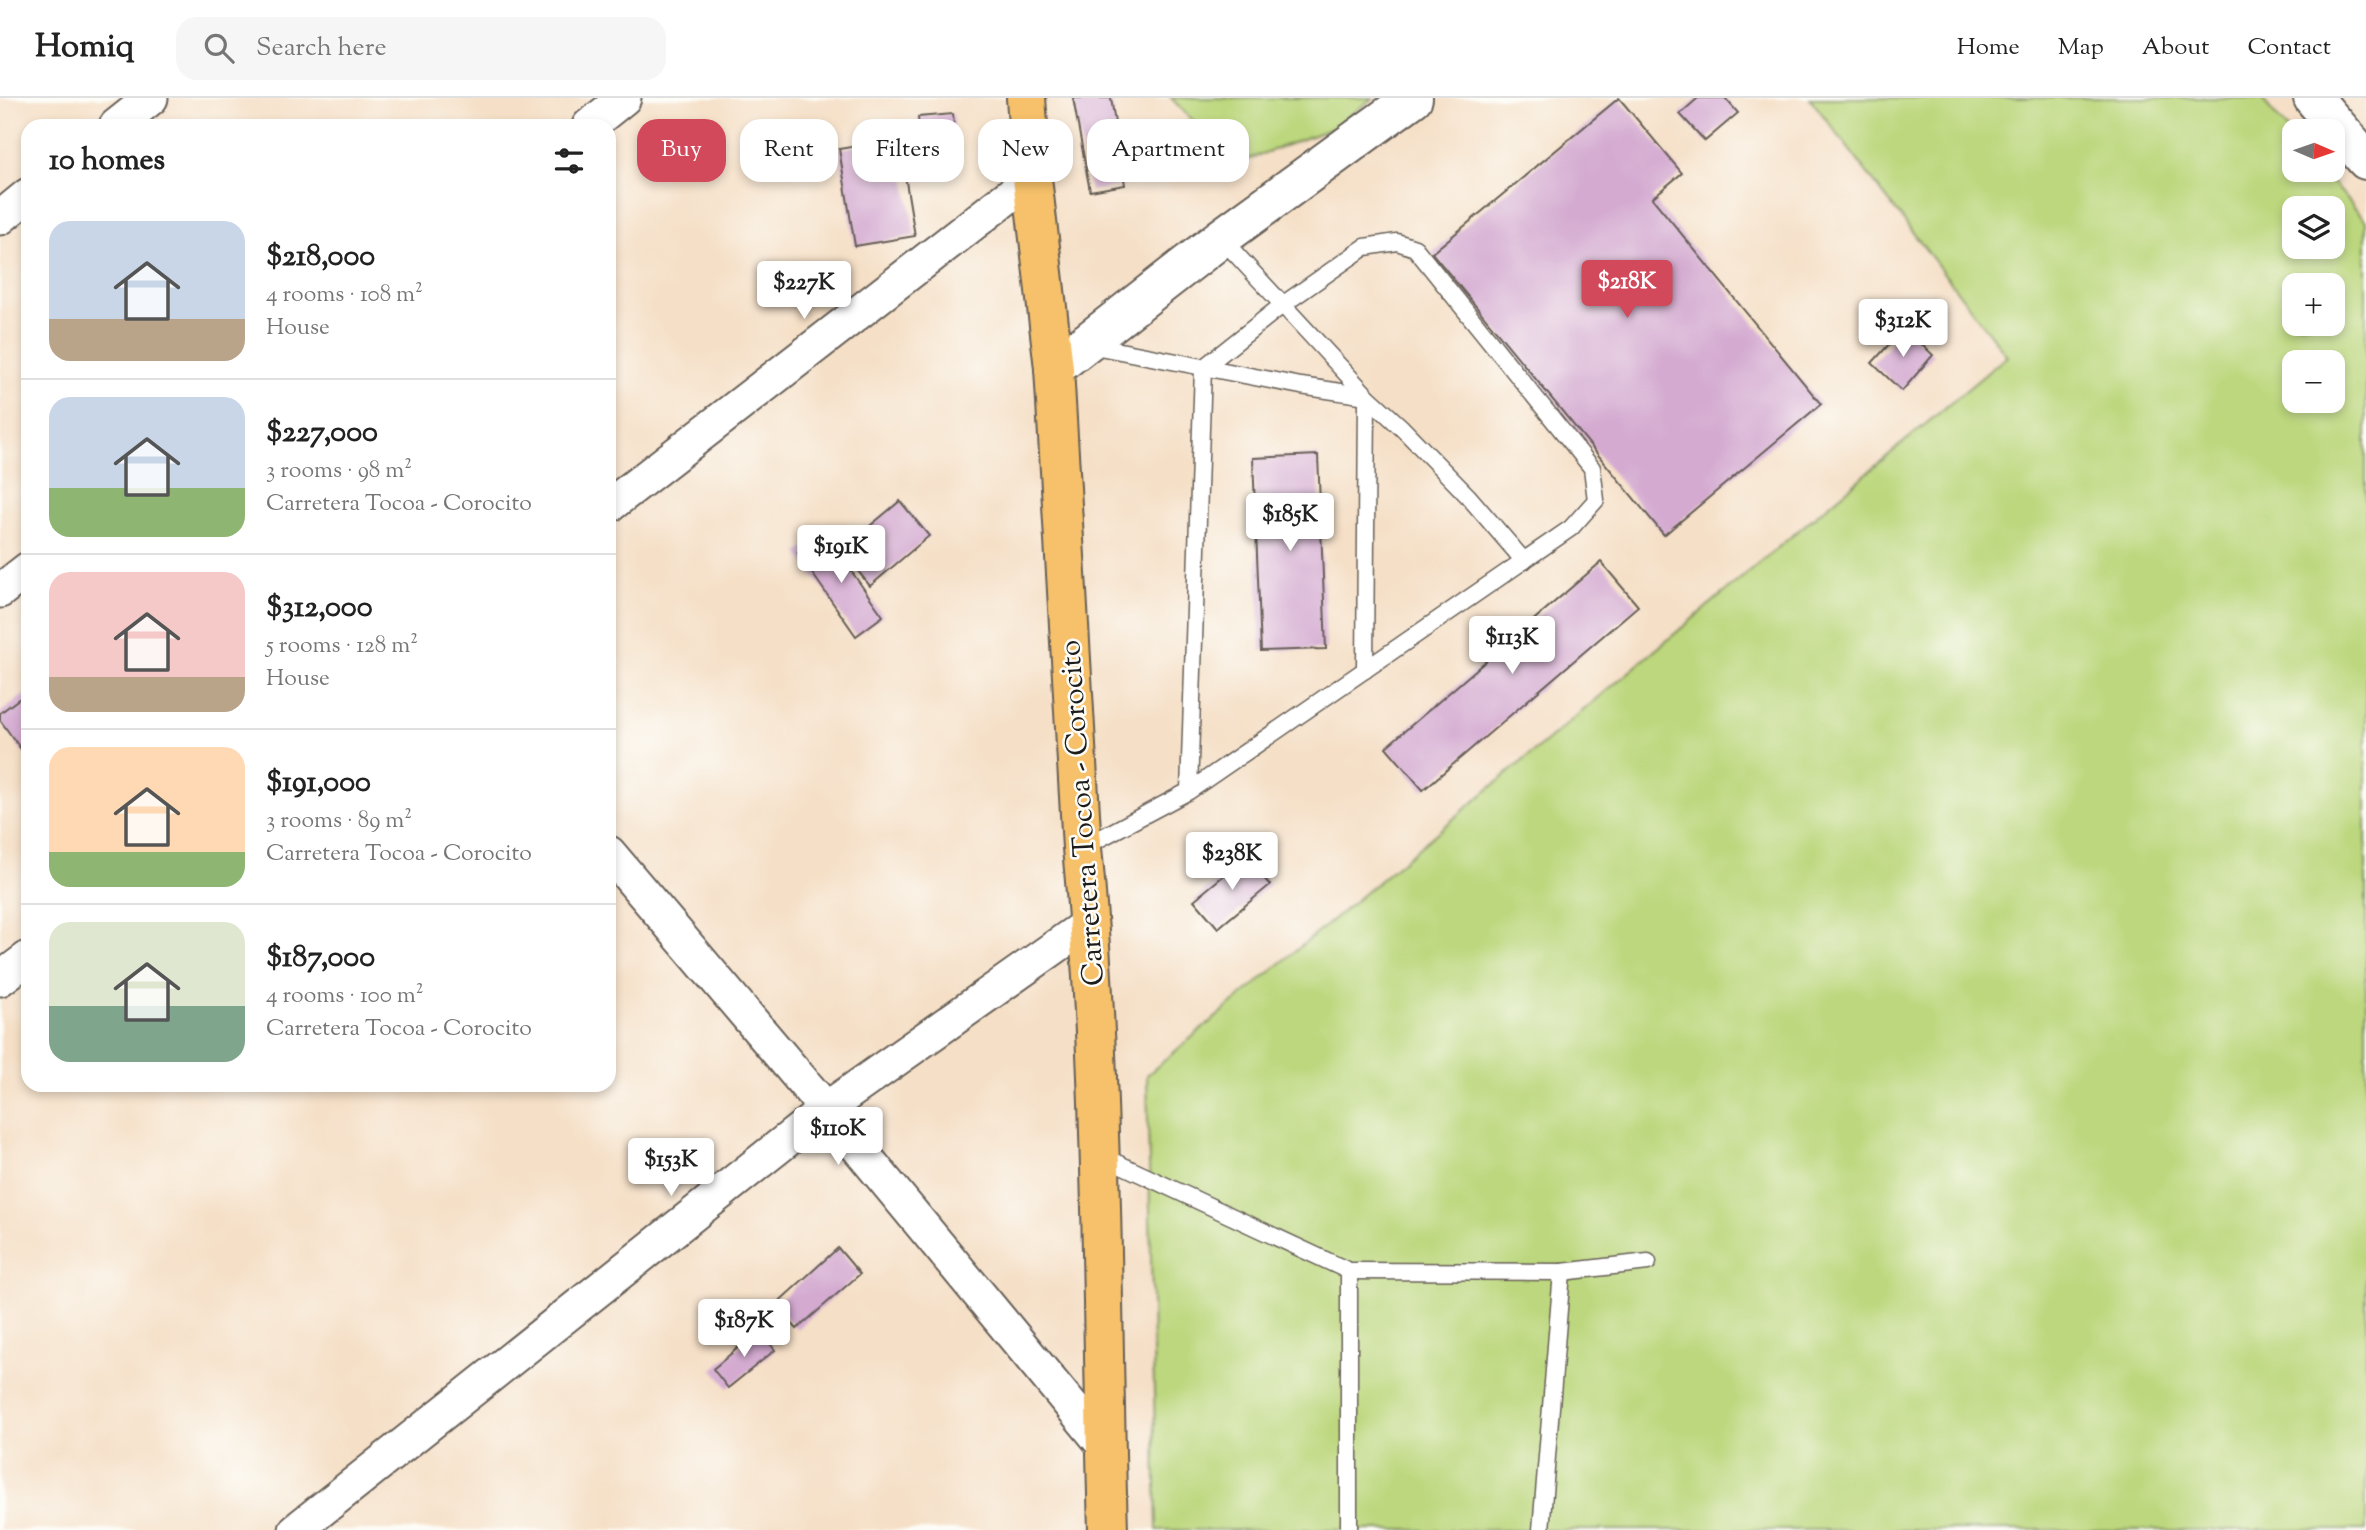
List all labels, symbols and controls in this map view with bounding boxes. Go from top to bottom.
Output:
search box [176,17,666,80]
text: Homiq [35,24,134,72]
icon: search [200,29,238,67]
text: Search here [256,30,387,67]
text: Home [1957,31,2020,65]
text: Map [2058,31,2104,65]
text: About [2142,31,2209,65]
text: Contact [2247,31,2331,65]
chip: Buy [637,119,726,182]
chip: Rent [740,119,838,182]
chip: Filters [852,119,964,182]
chip: New [978,119,1073,182]
chip: Apartment [1087,119,1249,182]
north arrow [2282,119,2345,182]
map controls [2282,119,2345,413]
text: 10 homes [49,140,165,183]
icon: filters [550,142,588,180]
button: layers [2282,196,2345,259]
text: $218,000 [266,236,375,279]
icon: home [105,249,189,333]
pin: $218K [1578,260,1676,320]
pin: $227K [755,262,853,321]
text: $218K [1598,266,1657,299]
text: $227K [773,267,835,300]
button: + [2282,273,2345,336]
text: 4 rooms · 108 m² [266,279,423,312]
pin: $312K [1854,300,1952,359]
text: $312K [1875,305,1931,338]
text: House [266,312,330,345]
button: − [2282,350,2345,413]
text: $227,000 [266,412,378,455]
icon: home [105,425,189,509]
text: 3 rooms · 98 m² [266,455,412,488]
text: Carretera Tocoa - Corocito [266,488,532,521]
pin: $185K [1241,494,1339,553]
text: $185K [1262,499,1318,532]
pin: $191K [792,526,890,585]
text: $191K [813,531,869,564]
text: $312,000 [266,587,373,630]
icon: home [105,600,189,684]
pin: $113K [1463,616,1561,676]
text: $113K [1485,622,1539,655]
text: 5 rooms · 128 m² [266,630,418,663]
street label: Carretera Tocoa - Corocito [1050,638,1117,987]
text: House [266,663,330,696]
text: $191,000 [266,762,371,805]
icon: home [105,775,189,859]
text: 3 rooms · 89 m² [266,805,412,838]
pin: $238K [1183,832,1281,892]
text: Carretera Tocoa - Corocito [266,838,532,871]
text: $238K [1202,838,1262,871]
text: $187,000 [266,937,375,980]
icon: home [105,950,189,1034]
text: 4 rooms · 100 m² [266,980,424,1013]
text: Carretera Tocoa - Corocito [266,1013,532,1046]
pin: $110K [789,1108,887,1167]
text: $110K [810,1113,866,1146]
pin: $153K [622,1138,720,1198]
text: $153K [644,1144,698,1177]
pin: $187K [695,1300,793,1359]
text: $187K [714,1305,774,1338]

